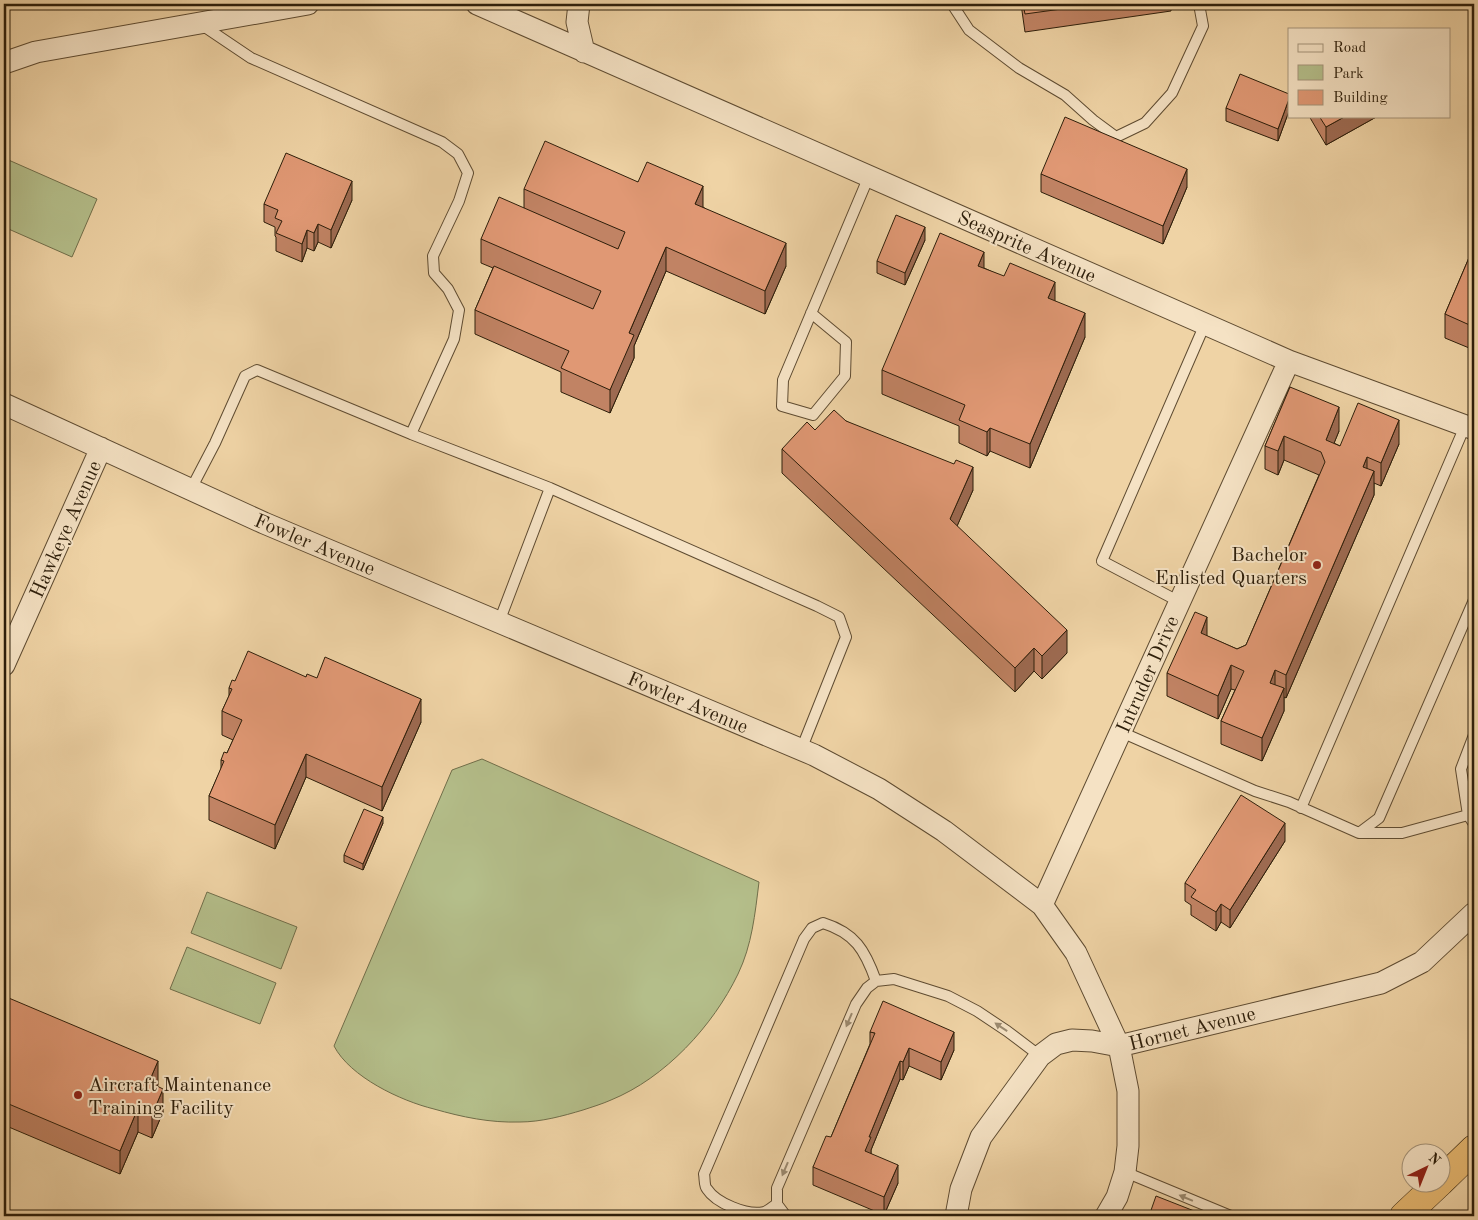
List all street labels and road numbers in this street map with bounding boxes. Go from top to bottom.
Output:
street label: Seasprite Avenue [954,208,1099,287]
street label: Hawkeye Avenue [28,458,106,602]
street label: Fowler Avenue [251,511,378,580]
street label: Intruder Drive [1114,613,1184,736]
street label: Fowler Avenue [624,669,751,738]
street label: Hornet Avenue [1127,1005,1258,1055]

